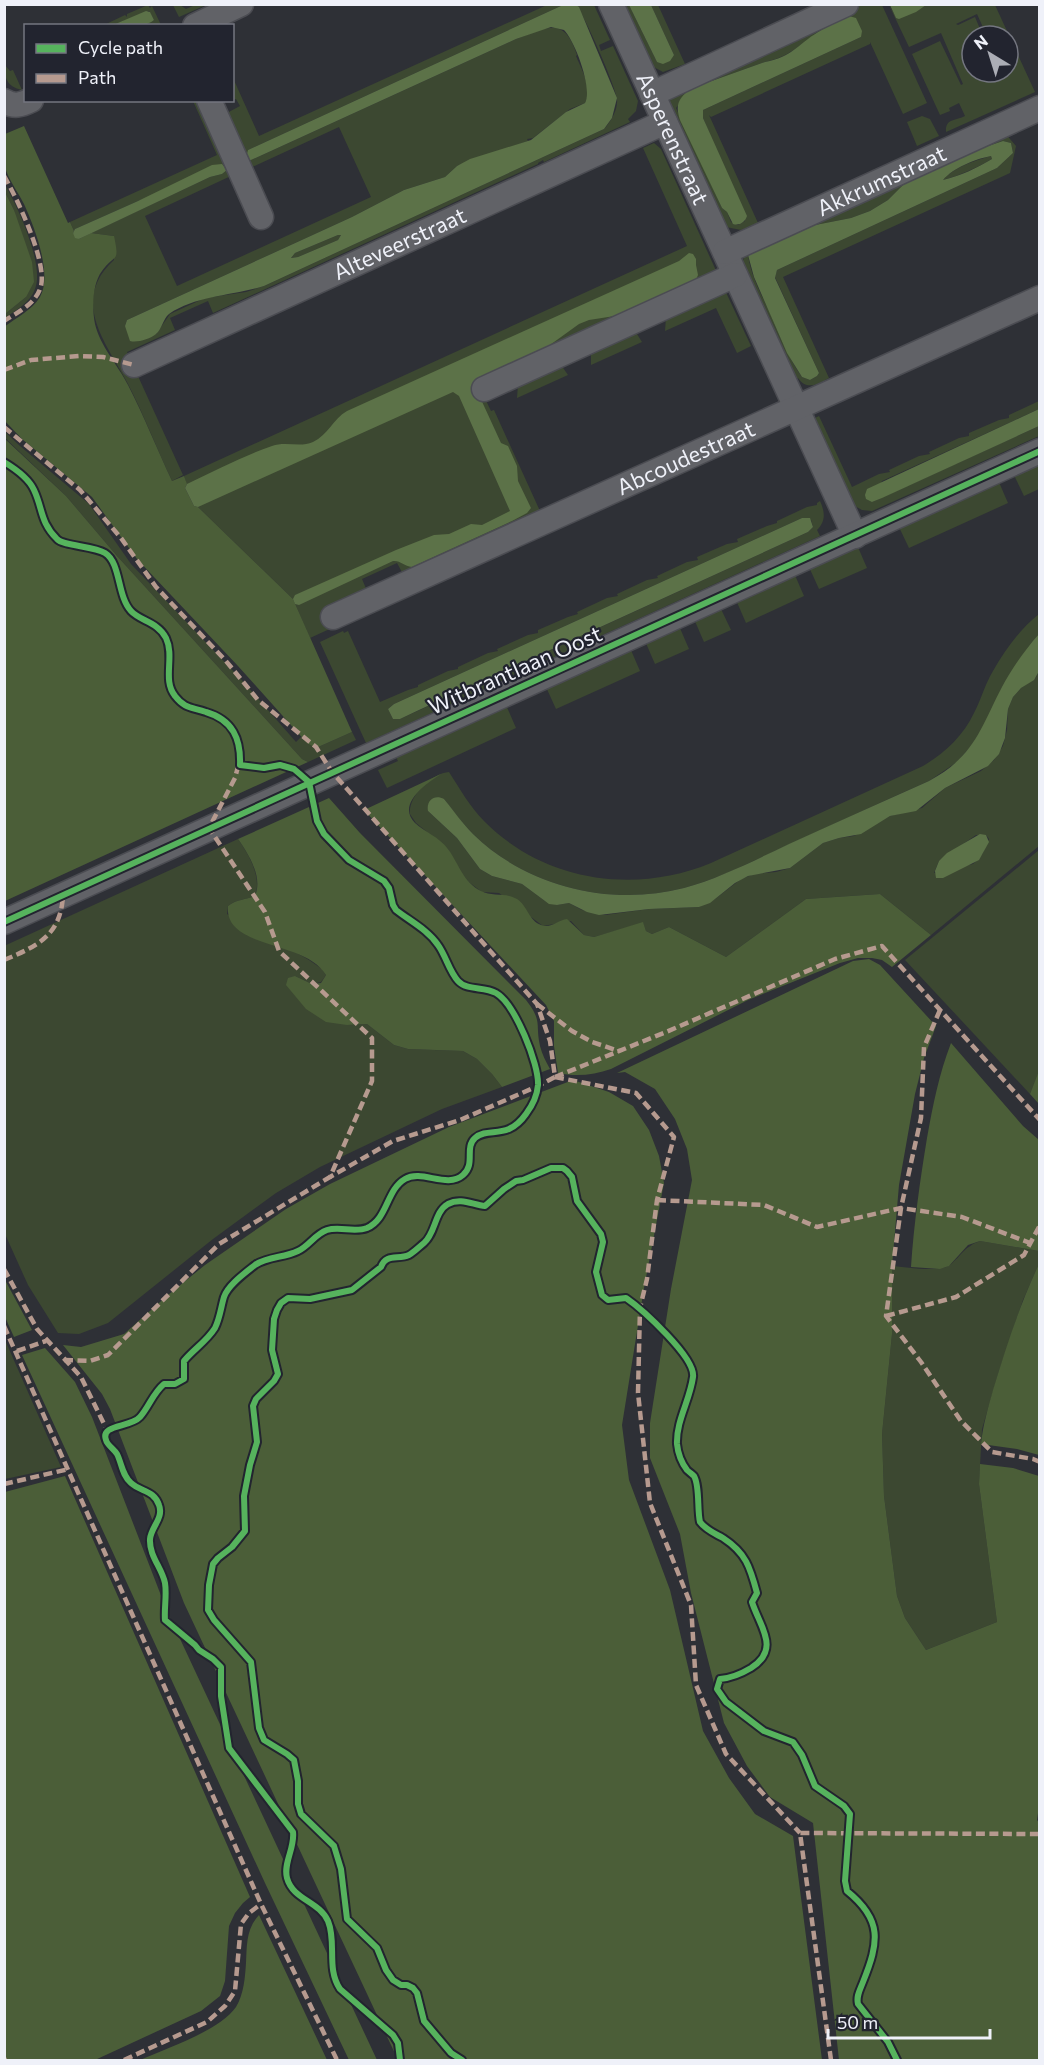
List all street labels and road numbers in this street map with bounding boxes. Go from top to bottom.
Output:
street label: Asperenstraat [631,68,715,209]
street label: Akkrumstraat [812,139,950,221]
street label: Alteveerstraat [329,201,470,285]
street label: Abcoudestraat [612,415,759,500]
street label: Witbrantlaan Oost [424,619,606,720]

